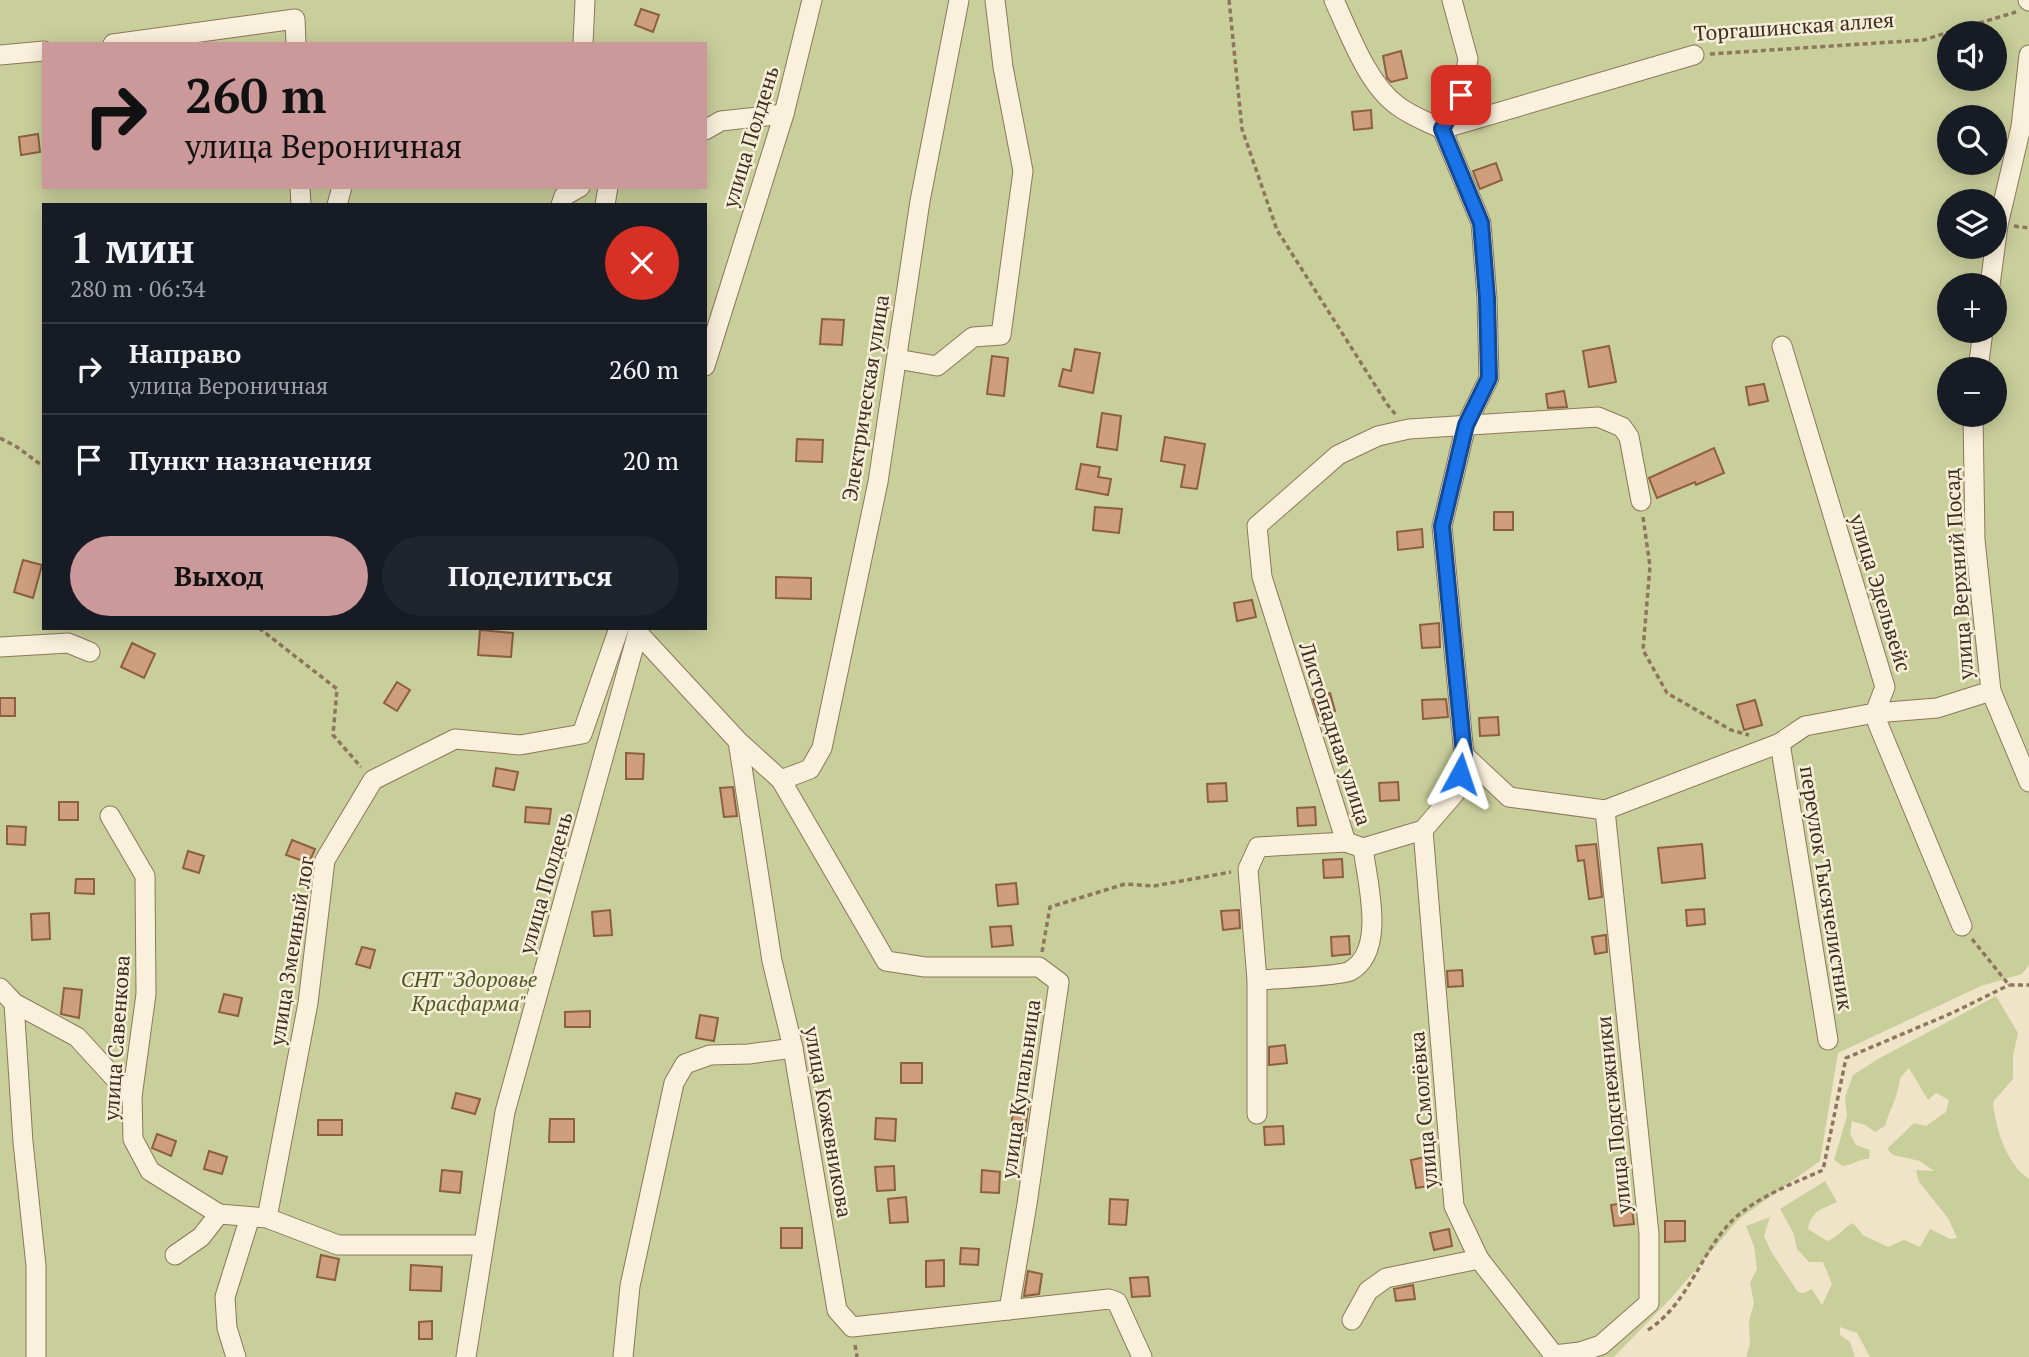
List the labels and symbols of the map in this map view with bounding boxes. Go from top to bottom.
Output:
street label: Торгашинская аллея [1693,5,1895,47]
street label: улица Полдень [715,62,785,212]
pin [1431,65,1491,125]
street label: Электрическая улица [835,292,895,503]
street label: улица Верхний Посад [1937,467,1979,682]
street label: улица Эдельвейс [1843,509,1918,675]
street label: Листопадная улица [1293,638,1379,829]
position arrow [1423,737,1497,811]
street label: переулок Тысячелистник [1794,764,1860,1013]
street label: улица Полдень [511,808,579,958]
street label: улица Змеиный лог [262,854,320,1049]
street label: улица Савенкова [96,954,136,1123]
park label: СНТ "Здоровье Красфарма" [401,965,538,1017]
street label: улица Купальница [993,997,1046,1181]
street label: улица Подснежники [1589,1014,1637,1217]
street label: улица Кожевникова [798,1023,860,1220]
street label: улица Смолёвка [1402,1030,1444,1191]

